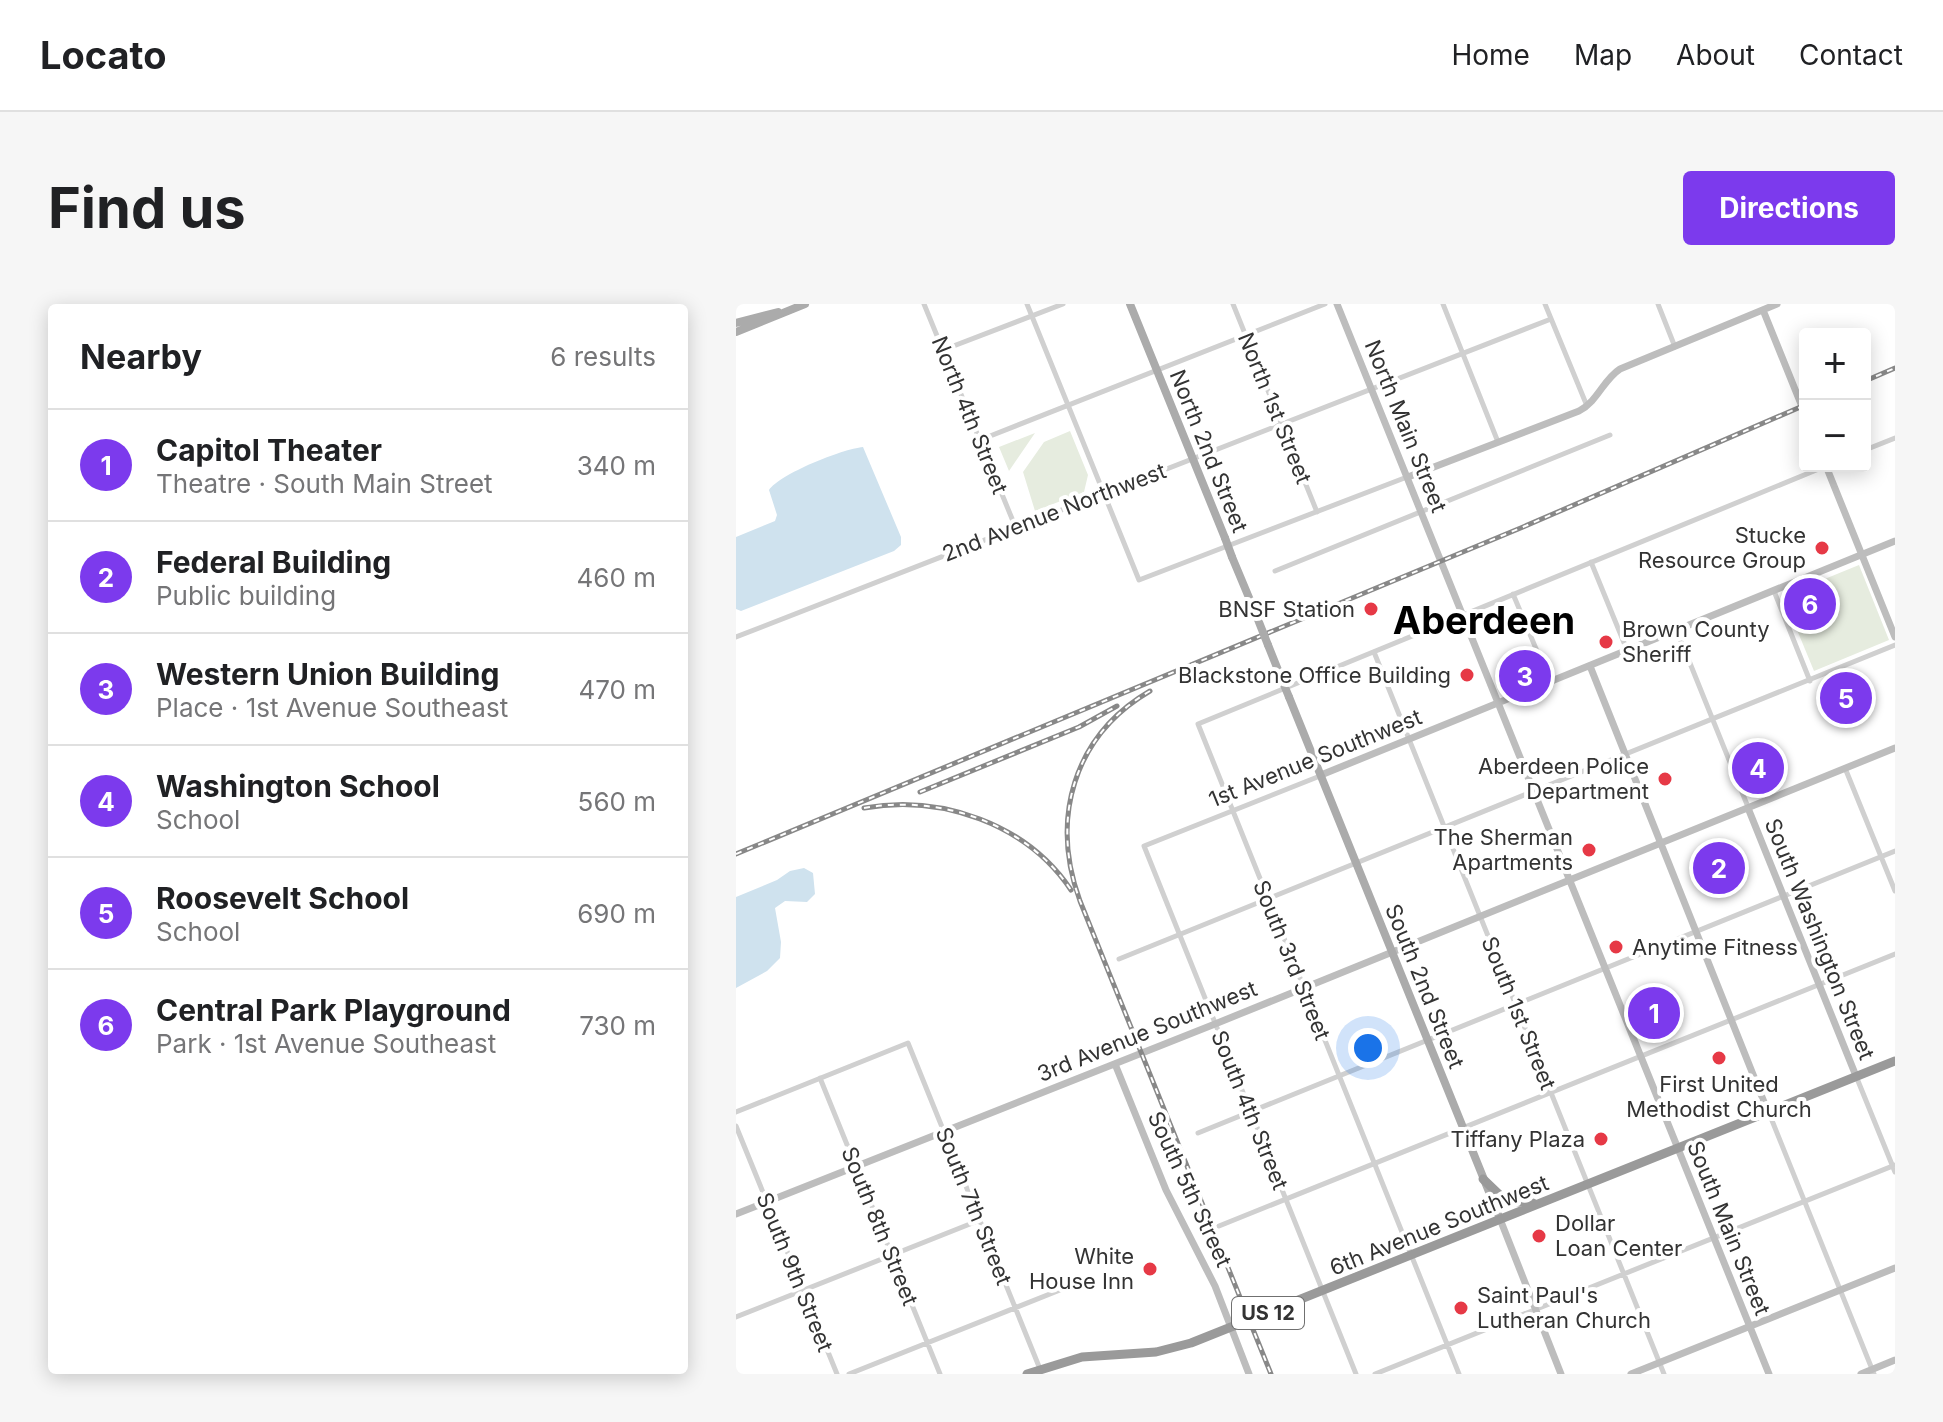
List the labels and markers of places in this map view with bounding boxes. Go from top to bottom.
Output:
place label: Stucke Resource Group [1638,522,1806,573]
marker: Stucke Resource Group [1813,539,1831,557]
pin: 6 [1784,574,1836,634]
place label: BNSF Station [1218,596,1355,622]
marker: BNSF Station [1362,600,1380,618]
place label: Brown County Sheriff [1622,616,1770,667]
marker: Brown County Sheriff [1597,633,1615,651]
pin: 3 [1499,646,1551,706]
place label: Blackstone Office Building [1178,662,1451,688]
marker: Blackstone Office Building [1458,666,1476,684]
pin: 5 [1820,668,1872,728]
pin: 4 [1732,738,1784,798]
place label: Aberdeen Police Department [1478,753,1649,804]
marker: Aberdeen Police Department [1656,770,1674,788]
place label: The Sherman Apartments [1434,824,1573,875]
pin: 2 [1693,838,1745,898]
marker: The Sherman Apartments [1580,841,1598,859]
place label: Anytime Fitness [1632,934,1798,960]
marker: Anytime Fitness [1607,938,1625,956]
pin: 1 [1628,983,1680,1043]
marker: First United Methodist Church [1710,1049,1728,1067]
place label: First United Methodist Church [1626,1071,1812,1122]
place label: Tiffany Plaza [1451,1126,1585,1152]
marker: Tiffany Plaza [1592,1130,1610,1148]
place label: Dollar Loan Center [1555,1210,1682,1261]
marker: Dollar Loan Center [1530,1227,1548,1245]
place label: White House Inn [1029,1243,1134,1294]
marker: White House Inn [1141,1260,1159,1278]
place label: Saint Paul's Lutheran Church [1477,1282,1651,1333]
marker: Saint Paul's Lutheran Church [1452,1299,1470,1317]

